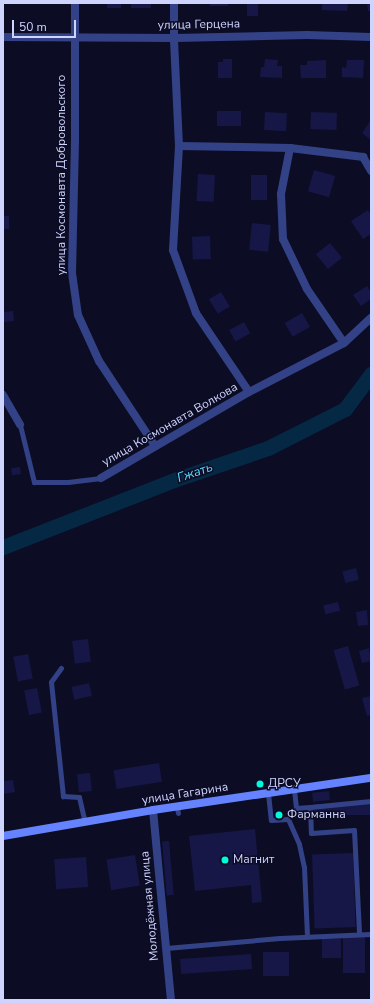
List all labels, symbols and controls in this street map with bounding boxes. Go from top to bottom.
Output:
scale bar [14,12,78,38]
street label: улица Герцена [158,17,240,33]
text: 50 m [19,19,47,35]
street label: улица Космонавта Добровольского [55,75,69,275]
street label: улица Космонавта Волкова [100,380,240,470]
water label: Гжать [175,460,215,486]
place label: ДРСУ [268,777,301,791]
marker: ДРСУ [255,779,265,789]
street label: улица Гагарина [141,780,229,808]
place label: Фарманна [287,808,346,822]
marker: Фарманна [274,810,284,820]
street label: Молодёжная улица [138,850,162,962]
place label: Магнит [233,853,274,867]
marker: Магнит [220,855,230,865]

